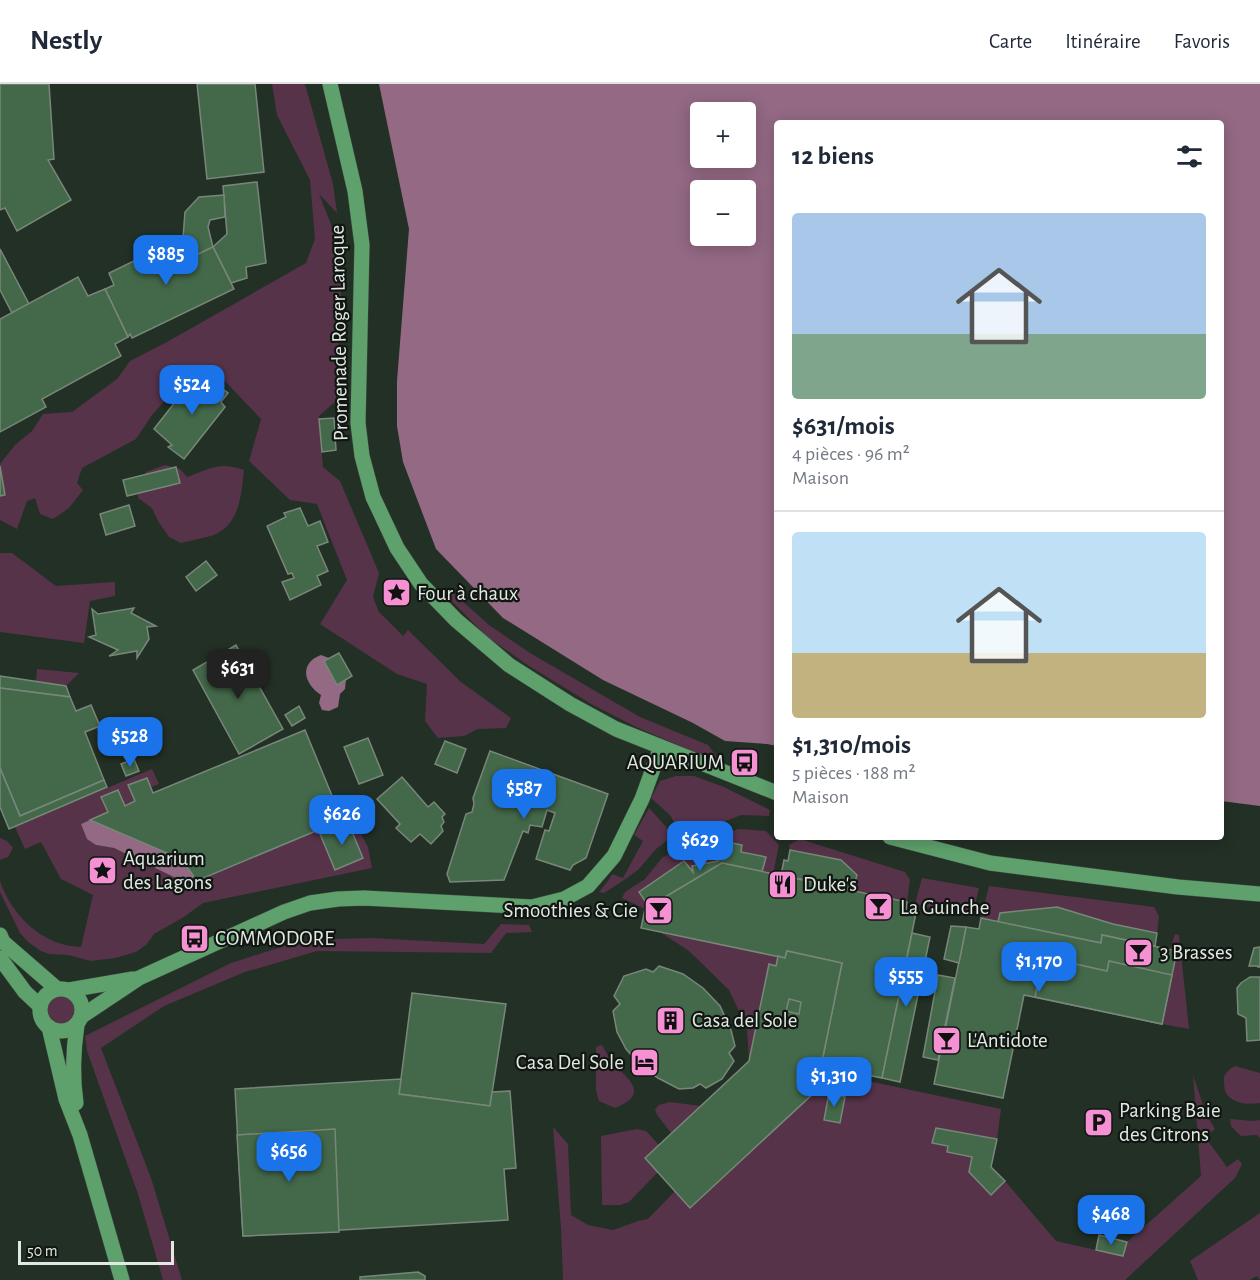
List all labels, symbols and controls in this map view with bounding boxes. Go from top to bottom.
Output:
text: Nestly [30,27,102,55]
text: Carte [989,31,1032,52]
text: Itinéraire [1065,31,1141,52]
text: Favoris [1174,31,1230,52]
map controls [690,102,756,246]
button: + [690,102,756,168]
icon: filters [1173,140,1206,173]
text: 12 biens [792,143,874,169]
button: − [690,180,756,246]
street label: Promenade Roger Laroque [327,225,351,441]
pin: $885 [130,235,202,286]
text: $885 [147,244,185,264]
icon: home [945,252,1053,360]
pin: $524 [156,365,228,416]
text: $524 [173,374,211,394]
text: $631/mois [792,413,895,439]
text: 4 pièces · 96 m² [792,444,910,464]
text: Maison [792,468,849,488]
icon: home [945,571,1053,679]
place icon: Four à chaux [380,577,412,609]
place label: Four à chaux [417,583,518,604]
pin: $631 [202,649,274,700]
text: $631 [221,658,255,678]
pin: $528 [94,717,166,768]
text: $528 [112,726,148,746]
text: $1,310/mois [792,732,911,758]
bus stop icon: AQUARIUM [729,746,761,778]
place label: AQUARIUM [627,752,724,773]
text: 5 pièces · 188 m² [792,763,916,783]
pin: $587 [488,769,560,820]
text: $587 [506,778,542,798]
text: Maison [792,787,849,807]
pin: $626 [306,795,378,846]
text: $626 [323,804,361,824]
pin: $629 [664,821,736,872]
text: $629 [681,830,719,850]
place label: Aquarium des Lagons [123,848,212,893]
place icon: Aquarium des Lagons [86,854,118,886]
restaurant icon: Duke's [766,868,798,900]
place label: Duke's [803,874,857,895]
bar icon: La Guinche [863,891,895,923]
bar icon: Smoothies & Cie [643,894,675,926]
place label: La Guinche [900,897,989,918]
place label: Smoothies & Cie [504,900,638,921]
bus stop icon: COMMODORE [178,922,210,954]
place label: COMMODORE [215,928,334,949]
bar icon: 3 Brasses [1123,936,1155,968]
pin: $1,170 [990,942,1088,993]
place label: 3 Brasses [1160,942,1232,963]
text: $1,170 [1015,951,1063,971]
pin: $555 [870,957,942,1008]
text: $555 [889,966,923,986]
building icon: Casa del Sole [655,1004,687,1036]
place label: Casa del Sole [692,1010,797,1031]
bar icon: L'Antidote [930,1024,962,1056]
place label: L'Antidote [967,1030,1048,1051]
hotel icon: Casa Del Sole [629,1046,661,1078]
place label: Casa Del Sole [516,1052,624,1073]
pin: $1,310 [785,1057,883,1108]
text: $1,310 [810,1066,858,1086]
place label: Parking Baie des Citrons [1119,1100,1221,1145]
parking icon: Parking Baie des Citrons [1082,1106,1114,1138]
pin: $656 [253,1132,325,1183]
text: $656 [271,1141,307,1161]
pin: $468 [1075,1195,1147,1246]
text: $468 [1092,1204,1130,1224]
scale bar [18,1238,174,1266]
text: 50 m [27,1243,58,1259]

